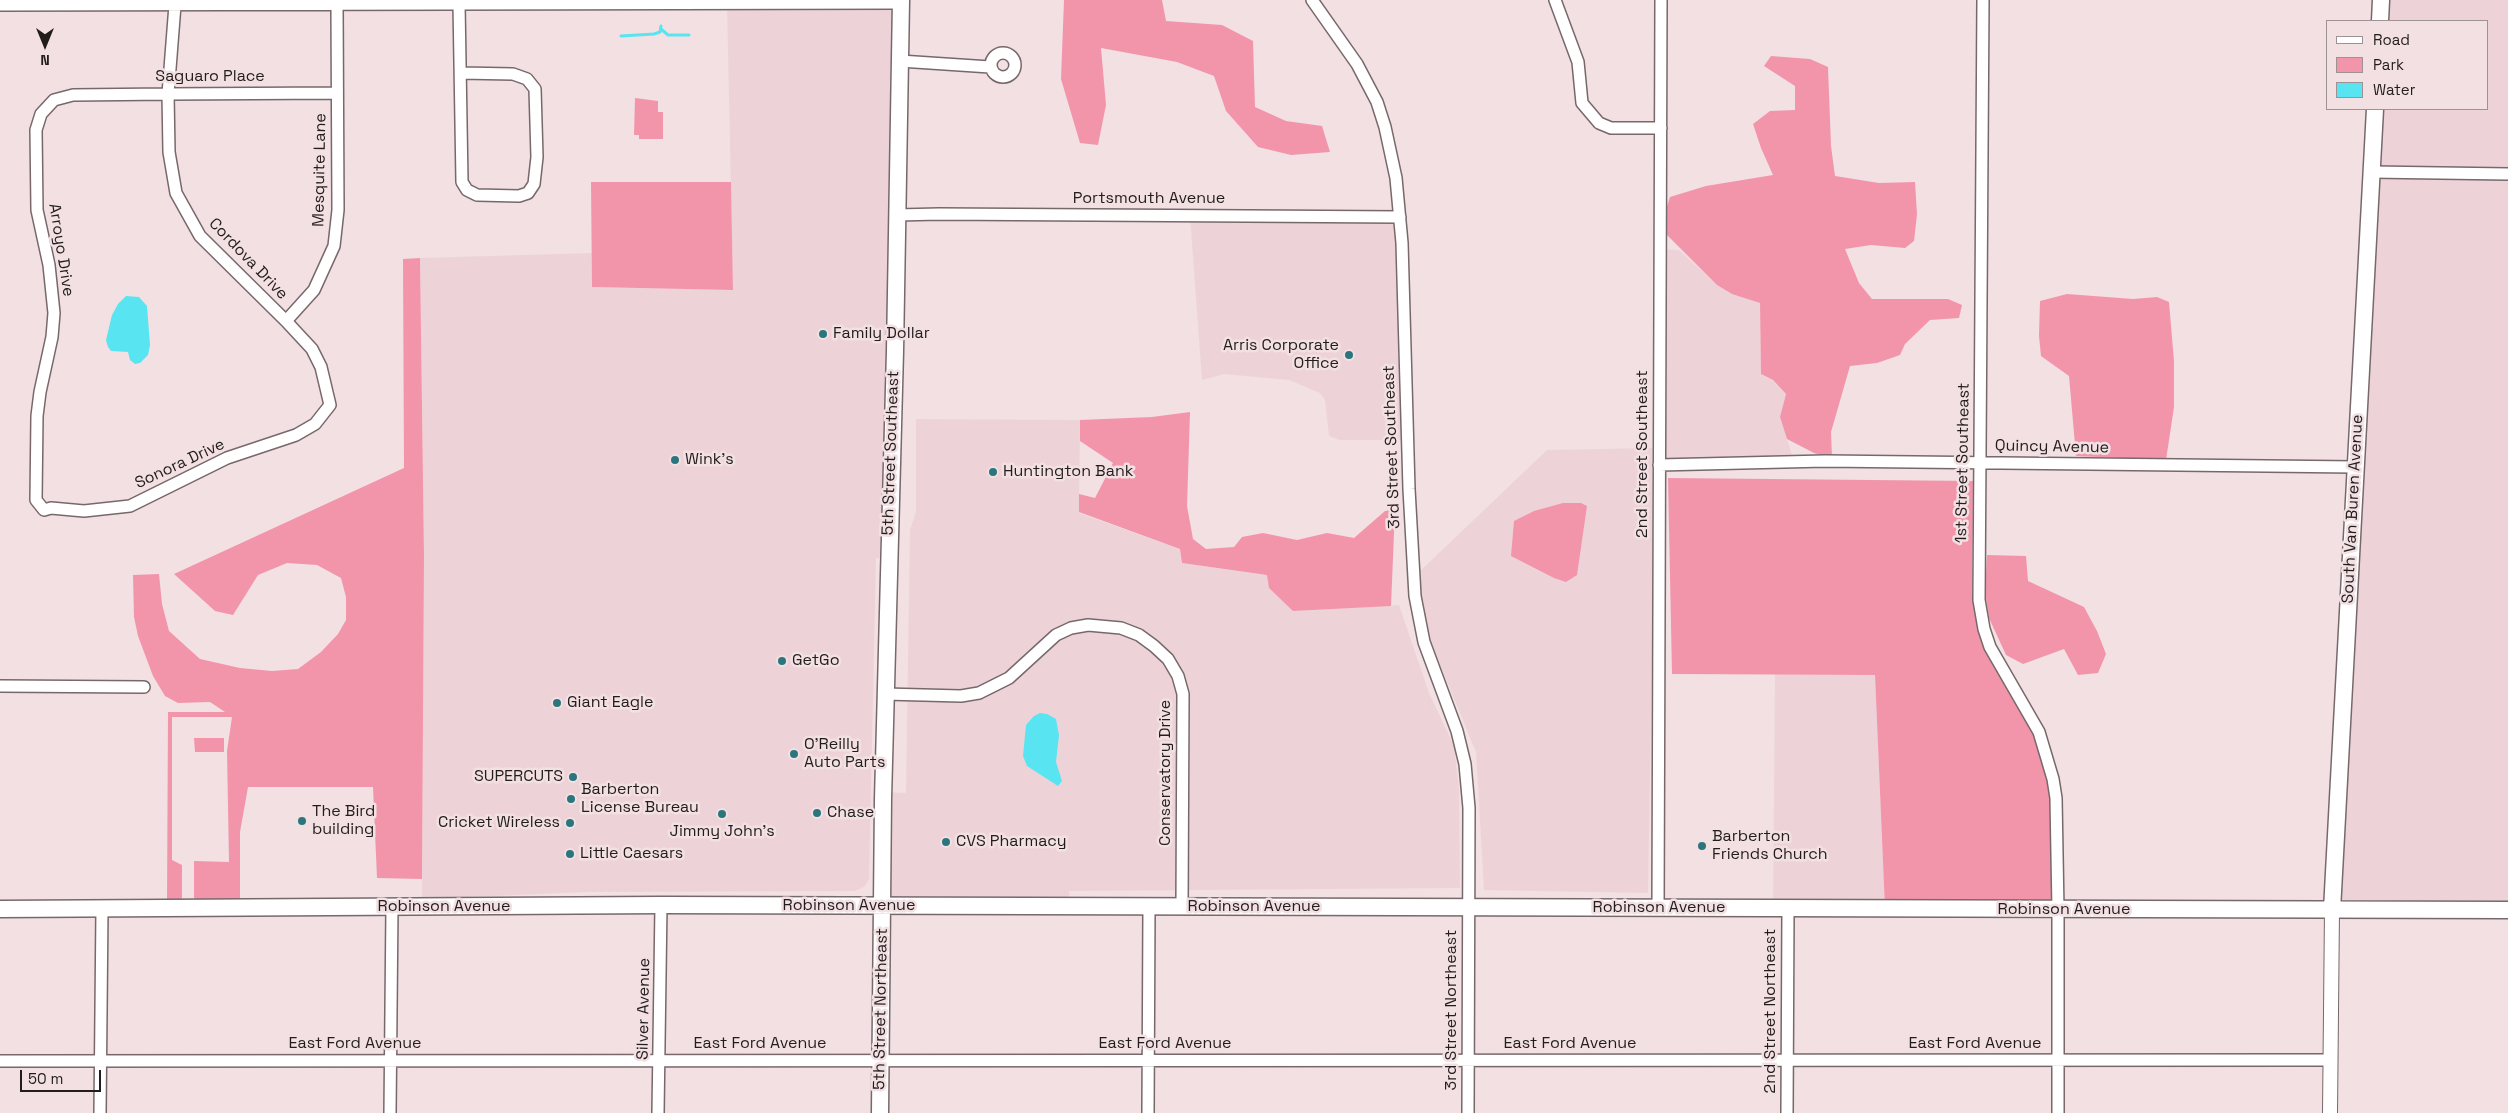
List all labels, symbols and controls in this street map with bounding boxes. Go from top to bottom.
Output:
north arrow [20,20,70,70]
legend [2326,20,2488,110]
text: Road [2373,30,2410,49]
text: N [40,51,50,69]
text: Park [2373,55,2404,74]
street label: Saguaro Place [155,67,265,87]
text: Water [2373,80,2415,99]
street label: Mesquite Lane [309,113,331,227]
street label: Portsmouth Avenue [1073,189,1225,209]
street label: Arroyo Drive [44,202,78,298]
street label: Cordova Drive [204,214,292,304]
place label: Family Dollar [833,324,930,344]
marker: Family Dollar [817,328,829,340]
place label: Arris Corporate Office [1223,336,1339,374]
marker: Arris Corporate Office [1343,349,1355,361]
street label: 3rd Street Southeast [1380,365,1404,529]
street label: 5th Street Southeast [879,370,903,536]
street label: 2nd Street Southeast [1633,370,1653,538]
street label: 1st Street Southeast [1952,383,1974,543]
street label: South Van Buren Avenue [2338,414,2368,604]
street label: Sonora Drive [132,435,228,493]
street label: Quincy Avenue [1995,436,2109,458]
place label: Wink's [685,450,734,470]
marker: Wink's [669,454,681,466]
place label: Huntington Bank [1003,462,1133,482]
marker: Huntington Bank [987,466,999,478]
place label: GetGo [792,651,840,671]
marker: GetGo [776,655,788,667]
place label: Giant Eagle [567,693,653,713]
marker: Giant Eagle [551,697,563,709]
street label: Conservatory Drive [1156,700,1176,846]
place label: O'Reilly Auto Parts [804,735,885,773]
marker: O'Reilly Auto Parts [788,748,800,760]
place label: SUPERCUTS [474,767,563,787]
marker: SUPERCUTS [567,771,579,783]
place label: Barberton License Bureau [581,780,699,818]
marker: Barberton License Bureau [565,793,577,805]
place label: The Bird building [312,802,375,840]
place label: Chase [827,803,874,823]
marker: Chase [811,807,823,819]
marker: Jimmy John's [716,808,728,820]
place label: Cricket Wireless [438,813,560,833]
marker: The Bird building [296,815,308,827]
marker: Cricket Wireless [564,817,576,829]
place label: Jimmy John's [669,822,775,842]
place label: Barberton Friends Church [1712,827,1828,865]
place label: CVS Pharmacy [956,832,1067,852]
marker: CVS Pharmacy [940,836,952,848]
marker: Barberton Friends Church [1696,840,1708,852]
place label: Little Caesars [580,844,683,864]
marker: Little Caesars [564,848,576,860]
street label: Robinson Avenue [783,896,915,916]
street label: Robinson Avenue [378,897,510,917]
street label: Robinson Avenue [1188,897,1320,917]
street label: Robinson Avenue [1593,898,1725,918]
street label: Robinson Avenue [1998,900,2130,920]
street label: 5th Street Northeast [870,928,892,1090]
street label: 2nd Street Northeast [1761,929,1781,1093]
street label: 3rd Street Northeast [1442,930,1462,1090]
street label: Silver Avenue [634,958,654,1060]
street label: East Ford Avenue [289,1034,421,1054]
street label: East Ford Avenue [694,1034,826,1054]
street label: East Ford Avenue [1099,1034,1231,1054]
street label: East Ford Avenue [1504,1034,1636,1054]
street label: East Ford Avenue [1909,1034,2041,1054]
scale bar [22,1060,104,1092]
text: 50 m [28,1069,63,1088]

